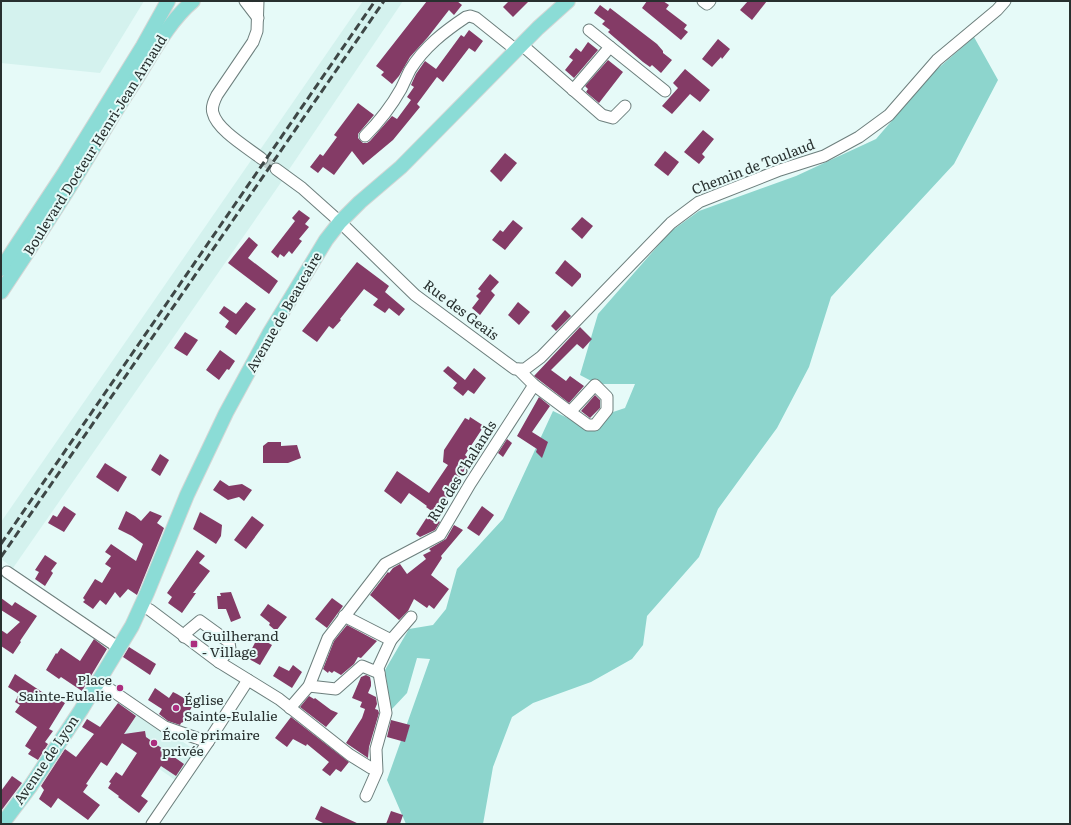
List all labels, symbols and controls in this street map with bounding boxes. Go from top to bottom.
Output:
street label: Boulevard Docteur Henri-Jean Arnaud [18,30,171,259]
street label: Chemin de Toulaud [688,133,818,199]
street label: Avenue de Beaucaire [240,248,326,375]
street label: Rue des Geais [420,274,503,344]
street label: Rue des Chalands [422,416,500,525]
place label: Guilherand - Village [202,625,279,661]
marker: Guilherand - Village [189,639,199,649]
place label: Place Sainte-Eulalie [18,669,112,705]
marker: Place Sainte-Eulalie [115,683,125,693]
place label: Église Sainte-Eulalie [184,689,278,725]
marker: Église Sainte-Eulalie [171,703,181,713]
street label: Avenue de Lyon [8,711,82,808]
place label: École primaire privée [162,724,260,760]
marker: École primaire privée [149,738,159,748]

